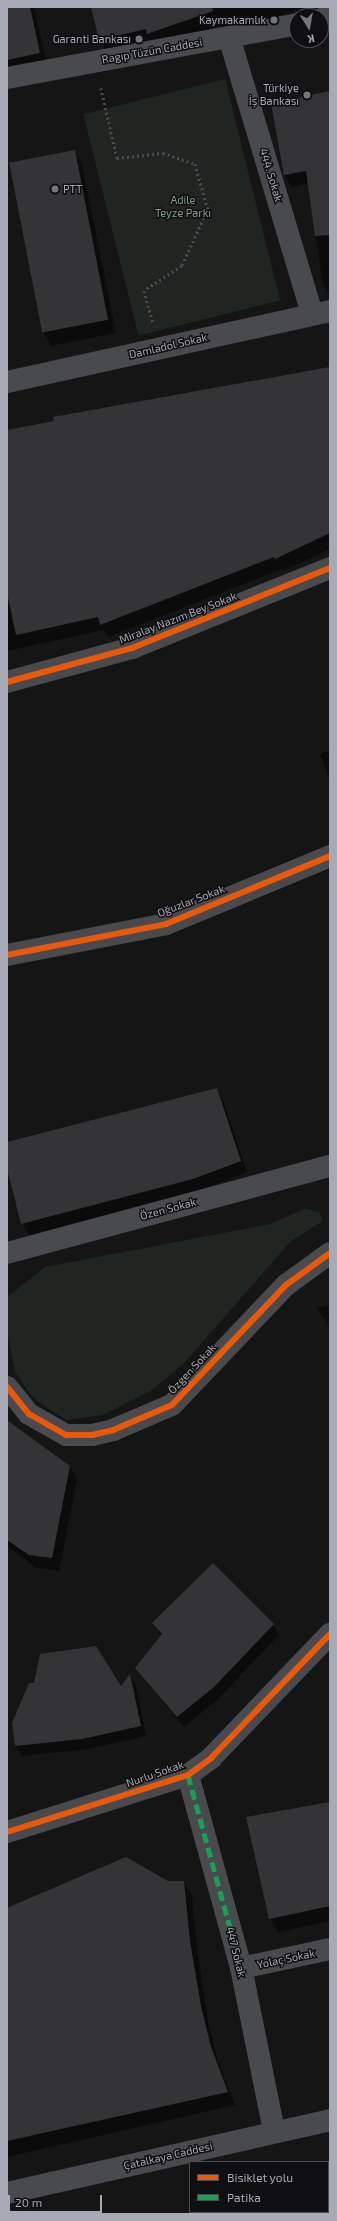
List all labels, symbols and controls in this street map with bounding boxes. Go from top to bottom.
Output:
north arrow [289,8,329,48]
place label: Kaymakamlık [199,13,266,27]
marker: Kaymakamlık [269,15,279,25]
place label: Garanti Bankası [53,32,131,46]
text: K [307,32,316,46]
marker: Garanti Bankası [134,34,144,44]
street label: Ragıp Tüzün Caddesi [101,36,203,66]
place label: Türkiye İş Bankası [249,82,299,108]
marker: Türkiye İş Bankası [302,90,312,100]
street label: 444. Sokak [257,147,285,203]
place label: PTT [63,182,82,196]
marker: PTT [50,184,60,194]
park label: Adile Teyze Parkı [155,194,211,220]
street label: Damladol Sokak [127,331,209,361]
street label: Miralay Nazım Bey Sokak [117,589,239,647]
street label: Oğuzlar Sokak [155,882,227,920]
street label: Özen Sokak [139,1195,197,1223]
street label: Özgen Sokak [166,1341,218,1397]
street label: Nurlu Sokak [124,1758,186,1790]
street label: 447 Sokak [223,1926,249,1978]
street label: Yolaç Sokak [256,1946,316,1972]
street label: Çatalkaya Caddesi [122,2139,214,2173]
legend [189,2161,329,2213]
text: Bisiklet yolu [227,2170,293,2184]
scale bar [10,2187,104,2213]
text: Patika [227,2190,261,2204]
text: 20 m [15,2195,42,2209]

